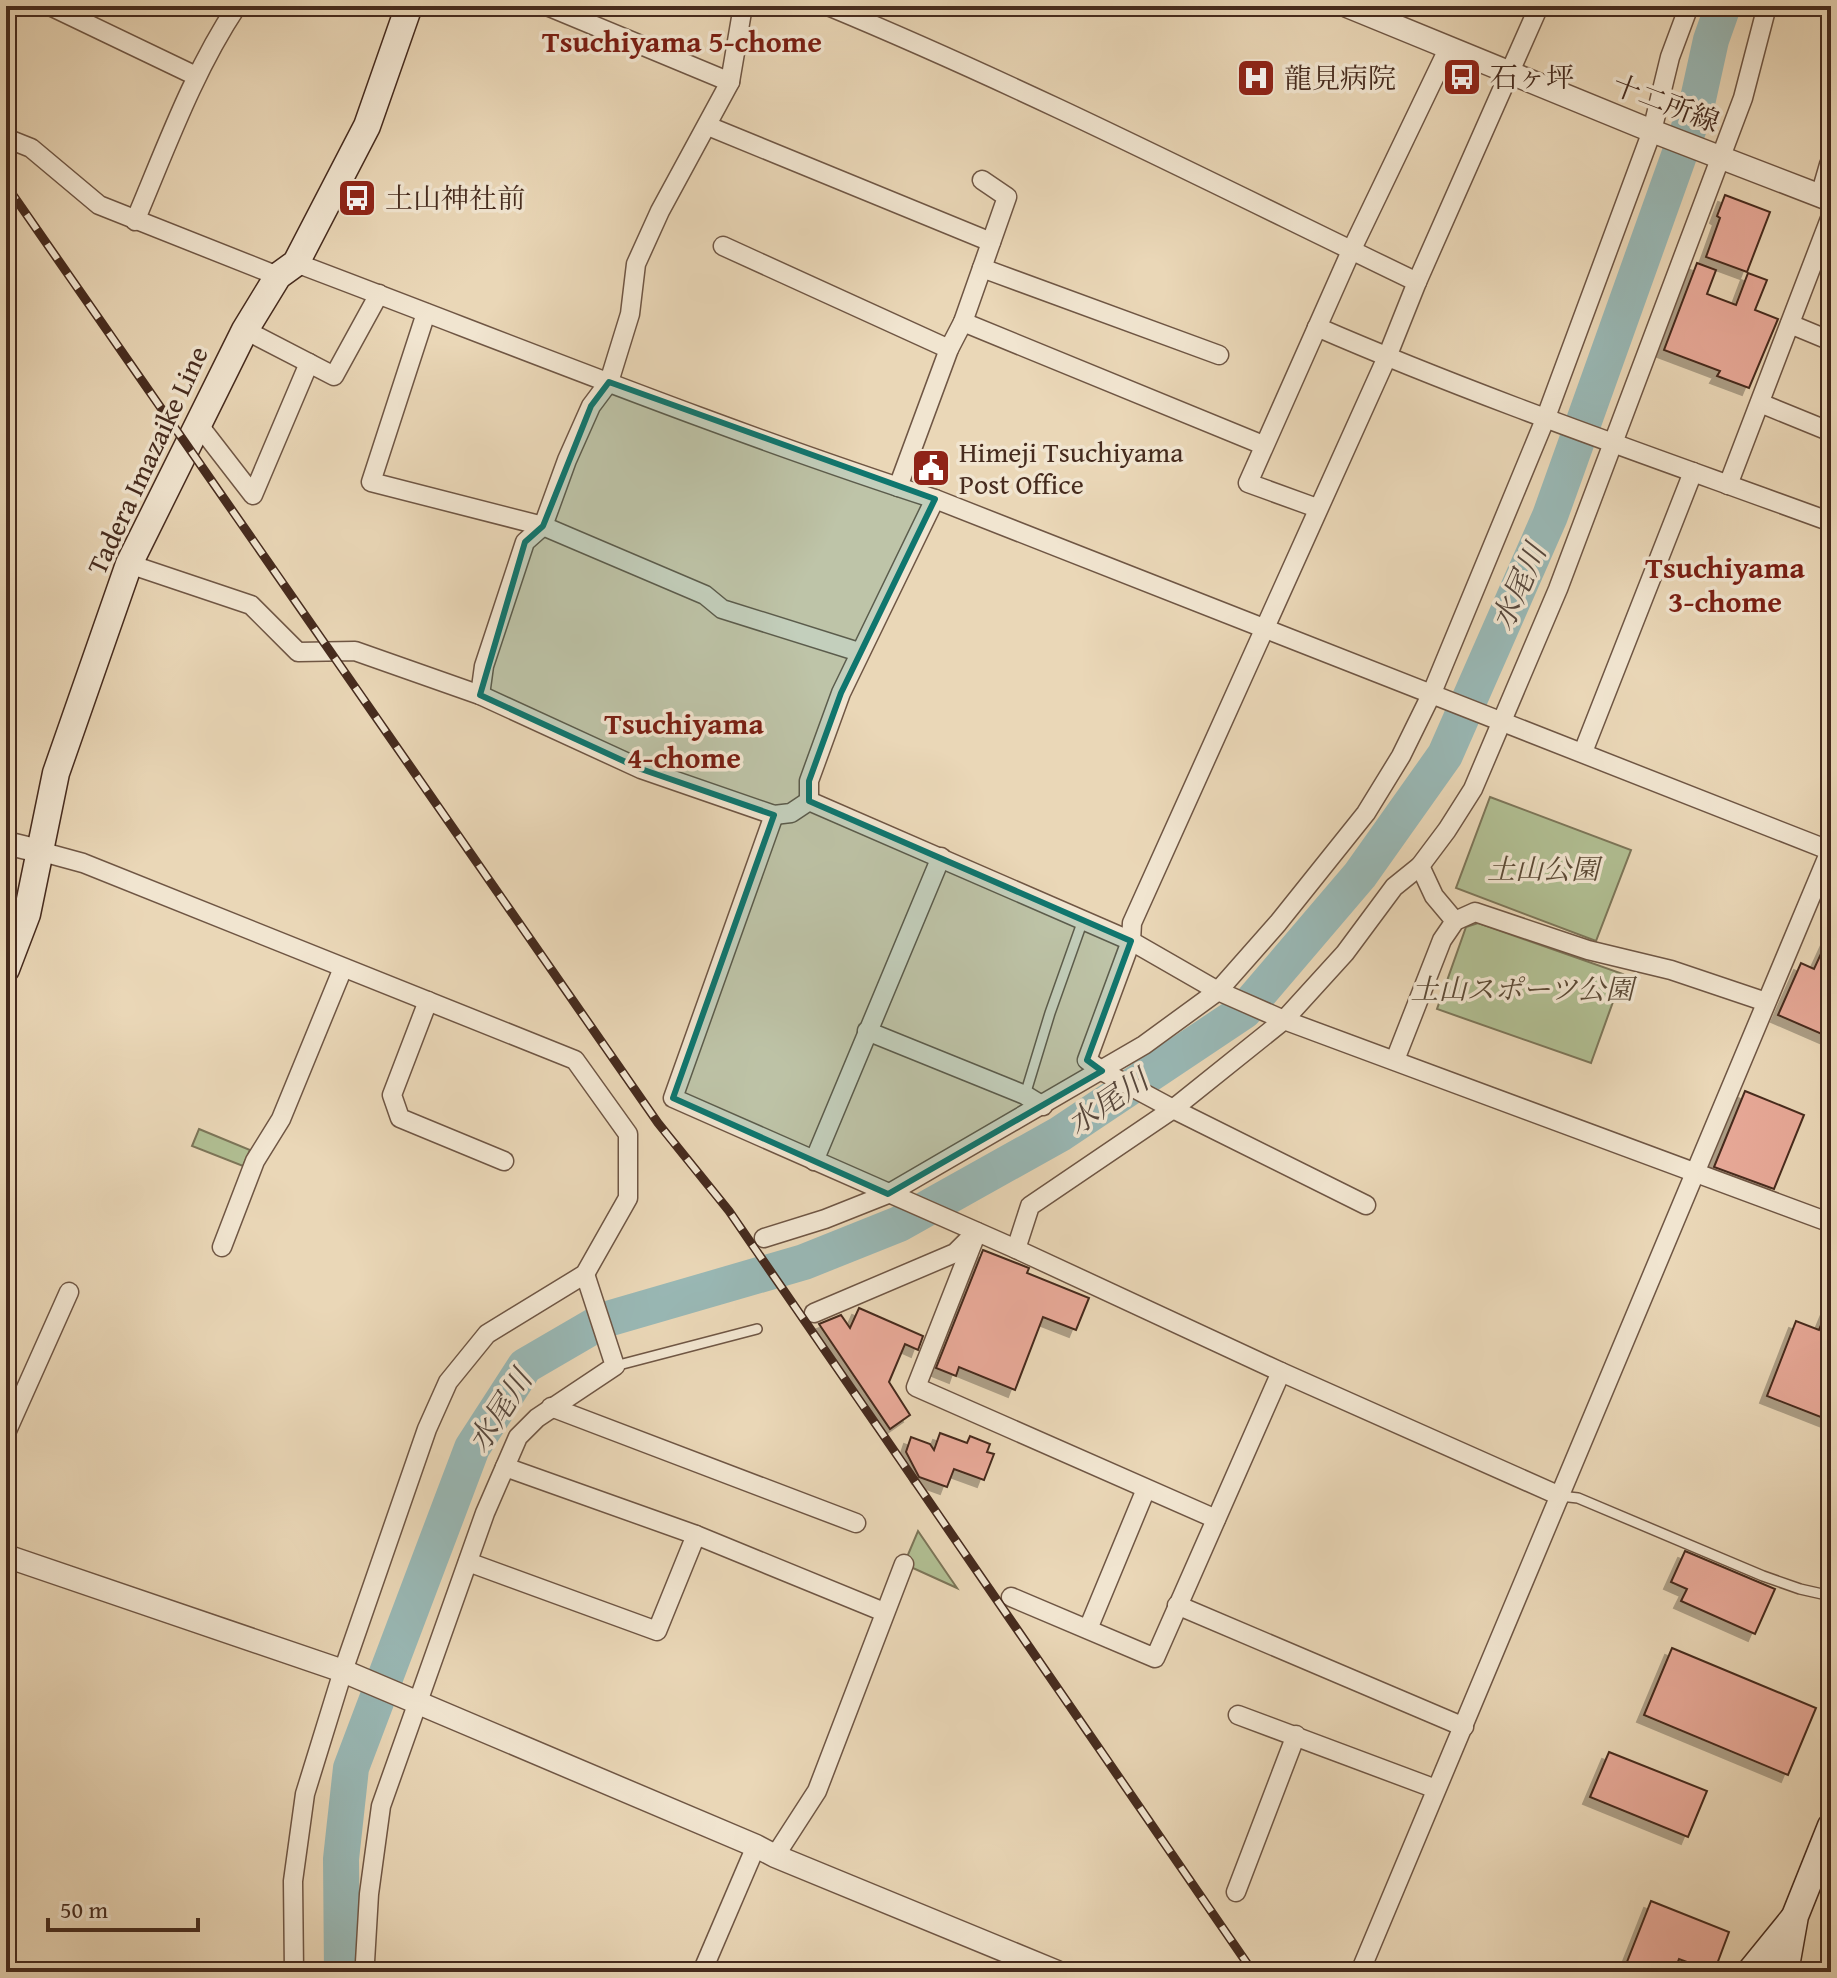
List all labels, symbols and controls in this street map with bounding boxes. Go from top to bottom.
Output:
district label: Tsuchiyama 5-chome [542,19,822,63]
bus stop icon: 石ヶ坪 [1441,56,1483,98]
place label: 石ヶ坪 [1490,56,1574,97]
hospital icon: 龍見病院 [1235,57,1277,99]
place label: 龍見病院 [1284,57,1396,98]
street label: 十二所線 [1607,63,1726,142]
bus stop icon: 土山神社前 [336,177,378,219]
place label: 土山神社前 [385,177,525,218]
street label: Tadera Imazaike Line [76,339,218,581]
place label: Himeji Tsuchiyama Post Office [959,431,1184,504]
public building icon: Himeji Tsuchiyama Post Office [910,447,952,489]
water label: 水尾川 [1480,534,1558,637]
district label: Tsuchiyama 3-chome [1645,545,1805,623]
district label: Tsuchiyama 4-chome [604,701,764,779]
park label: 土山公園 [1487,848,1603,889]
park label: 土山スポーツ公園 [1411,968,1637,1009]
water label: 水尾川 [1058,1056,1160,1145]
water label: 水尾川 [456,1358,544,1460]
scale bar [48,1882,198,1932]
text: 50 m [60,1892,108,1927]

